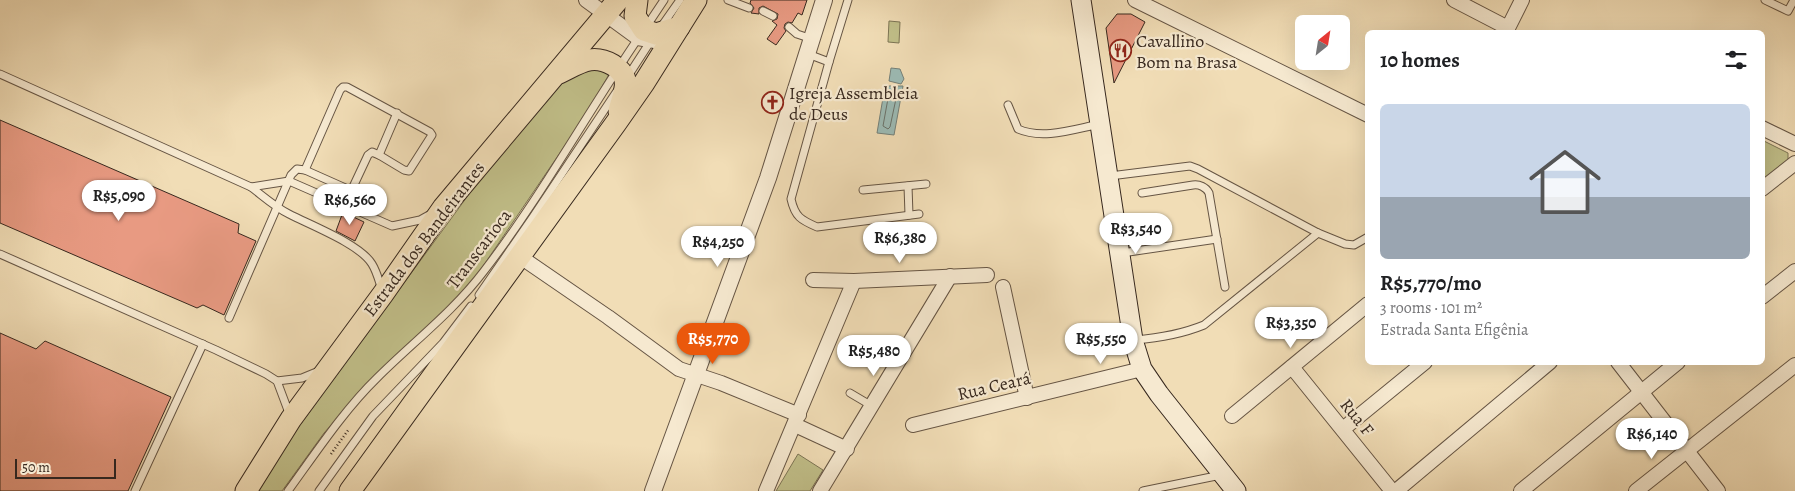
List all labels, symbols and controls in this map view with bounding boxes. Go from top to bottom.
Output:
north arrow [1295,15,1350,70]
map controls [1295,15,1350,70]
place label: Cavallino Bom na Brasa [1136,29,1238,74]
restaurant icon: Cavallino Bom na Brasa [1108,39,1132,63]
text: 10 homes [1380,46,1460,74]
icon: filters [1722,46,1750,74]
place label: Igreja Assembleia de Deus [789,81,919,126]
church icon: Igreja Assembleia de Deus [761,91,785,115]
icon: home [1520,137,1610,227]
street label: Estrada dos Bandeirantes [358,157,490,321]
pin: R$5,090 [73,180,165,222]
pin: R$6,560 [304,184,396,226]
text: R$5,090 [93,185,145,207]
text: R$6,560 [324,189,376,211]
street label: Transcarioca [441,204,517,294]
pin: R$3,540 [1090,212,1182,255]
text: R$3,540 [1110,218,1162,240]
pin: R$6,380 [854,222,946,264]
pin: R$4,250 [672,226,764,268]
text: R$6,380 [874,227,926,249]
text: R$4,250 [692,231,744,253]
text: R$5,770/mo [1380,269,1482,297]
text: 3 rooms · 101 m² [1380,297,1482,319]
pin: R$3,350 [1245,306,1337,349]
text: R$3,350 [1266,312,1316,334]
text: Estrada Santa Efigênia [1380,319,1529,341]
pin: R$5,770 [667,322,759,365]
pin: R$5,550 [1055,322,1147,365]
text: R$5,770 [688,328,738,350]
text: R$5,550 [1076,328,1126,350]
pin: R$5,480 [828,334,920,377]
text: R$5,480 [848,340,900,362]
street label: Rua Ceará [955,366,1034,406]
street label: Rua F [1335,393,1379,441]
pin: R$6,140 [1606,418,1698,460]
text: R$6,140 [1627,423,1677,445]
scale bar [15,456,116,479]
text: 50 m [22,458,50,477]

